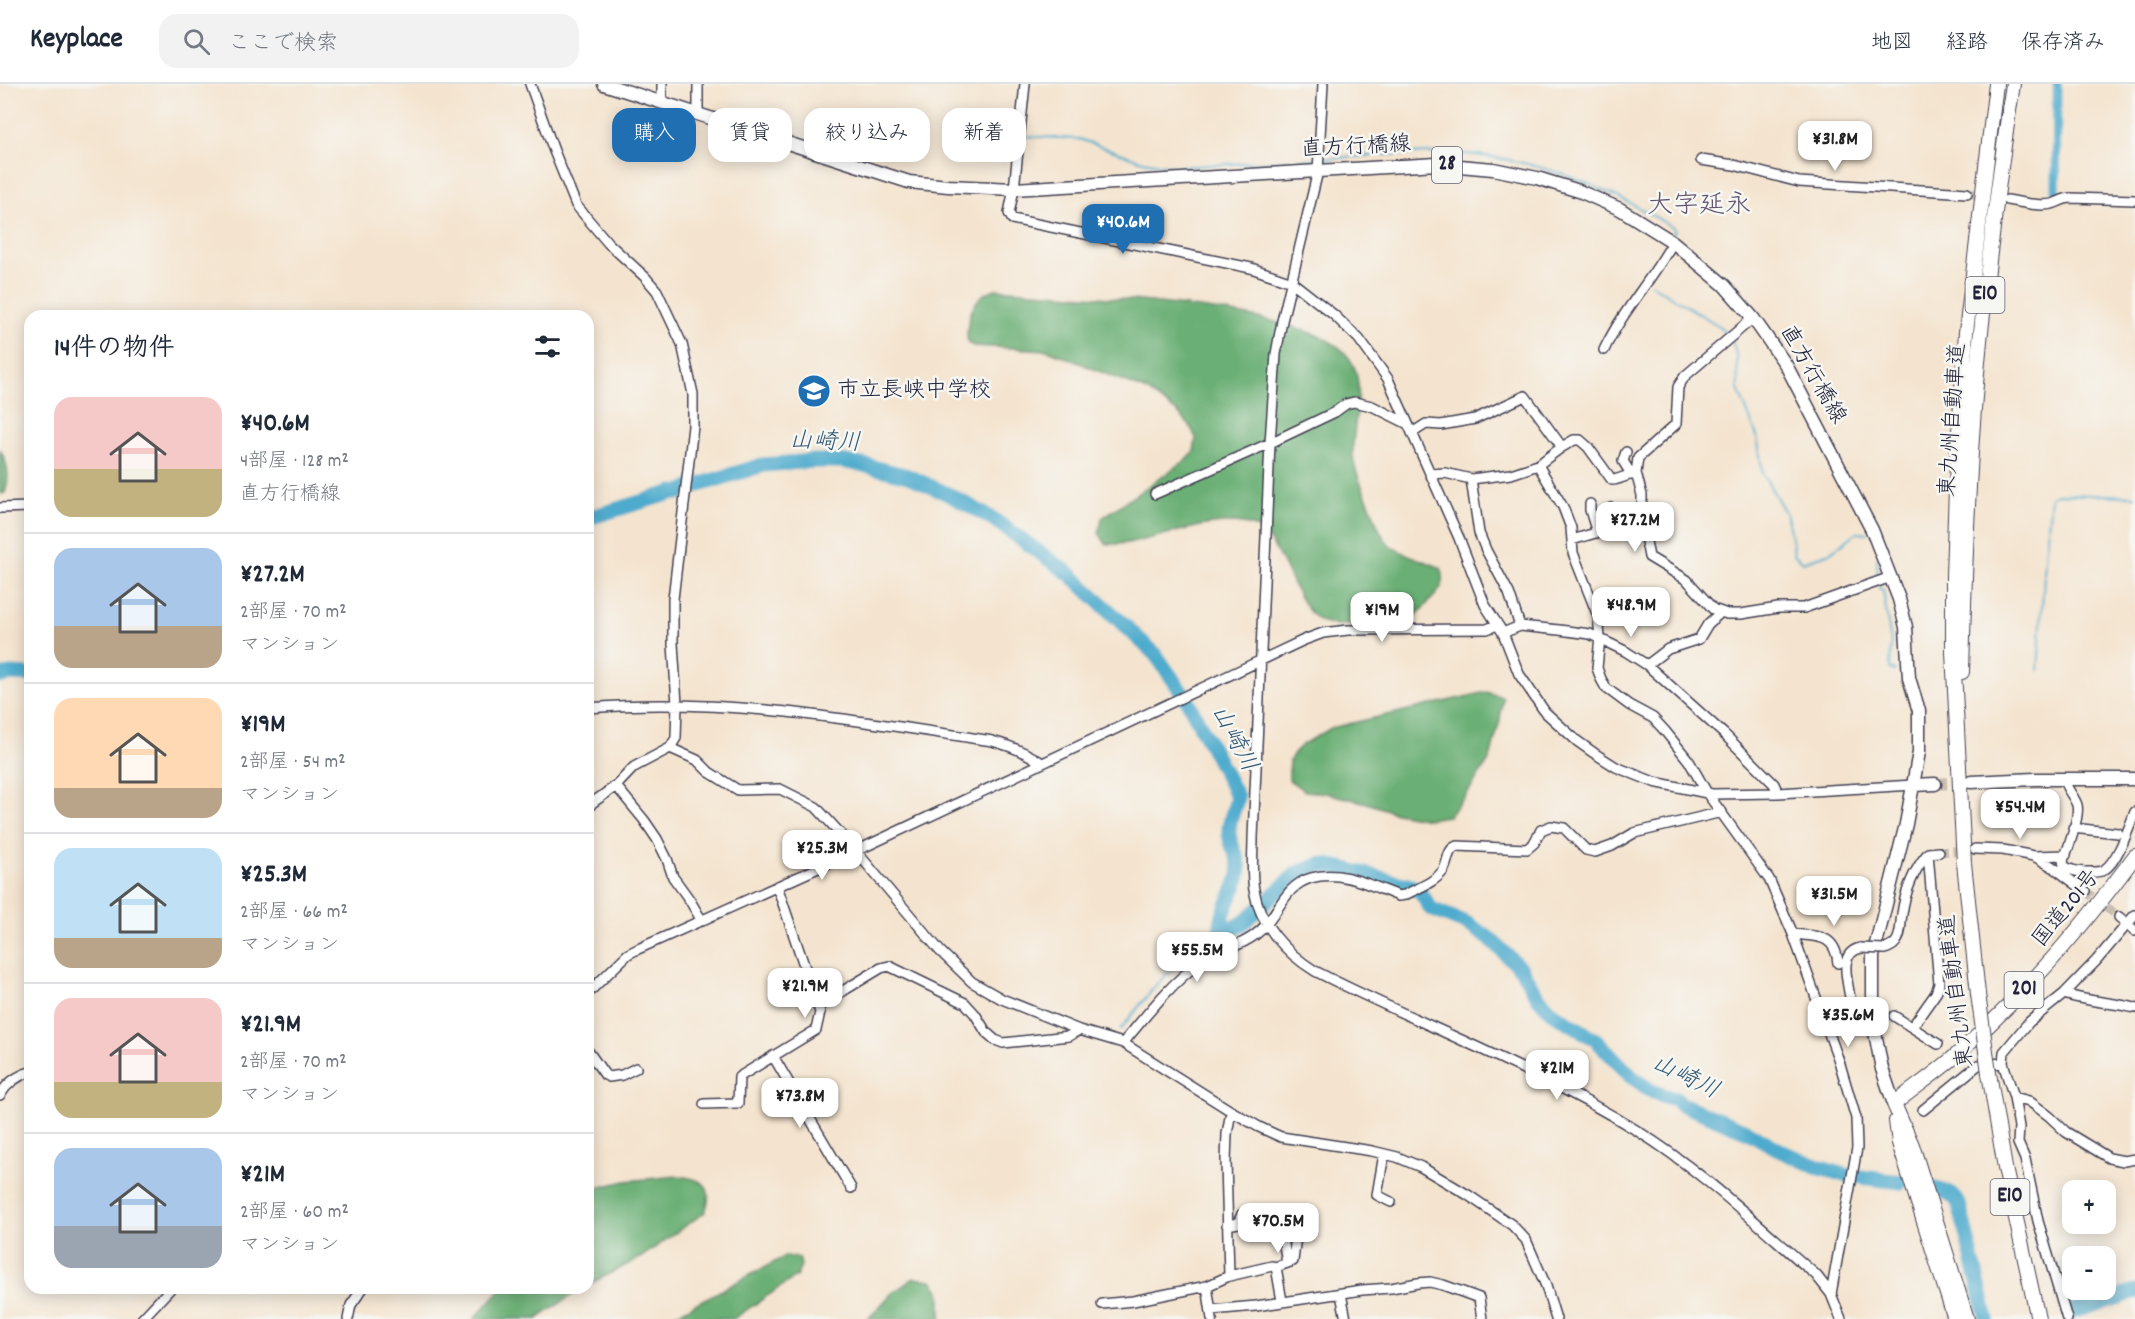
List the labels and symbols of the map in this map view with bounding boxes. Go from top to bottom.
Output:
pin: ¥31.8M [1786,121,1884,172]
street label: 直方行橋線 [1300,130,1412,166]
road number: 28 [1432,147,1462,183]
district label: 大字延永 [1647,188,1751,225]
pin: ¥40.6M [1074,204,1172,255]
road number: E10 [1966,277,2004,313]
street label: 直方行橋線 [1771,320,1853,430]
street label: 東九州自動車道 [1933,342,1975,498]
school or university icon: 市立長峡中学校 [796,373,832,409]
place label: 市立長峡中学校 [837,376,991,407]
water label: 山崎川 [788,425,862,461]
pin: ¥27.2M [1586,502,1684,553]
pin: ¥48.9M [1582,587,1680,638]
pin: ¥19M [1346,592,1418,643]
water label: 山崎川 [1201,699,1265,779]
pin: ¥54.4M [1971,789,2069,840]
pin: ¥25.3M [773,830,871,881]
street label: 国道201号 [2026,863,2108,955]
pin: ¥31.5M [1785,876,1883,927]
street label: 東九州自動車道 [1933,913,1983,1069]
pin: ¥55.5M [1148,932,1246,983]
pin: ¥21.9M [756,968,854,1019]
road number: 201 [2004,972,2044,1008]
pin: ¥35.6M [1799,997,1897,1048]
water label: 山崎川 [1645,1047,1725,1109]
pin: ¥21M [1521,1050,1593,1101]
pin: ¥73.8M [751,1078,849,1129]
road number: E10 [1990,1179,2030,1215]
pin: ¥70.5M [1229,1203,1327,1254]

